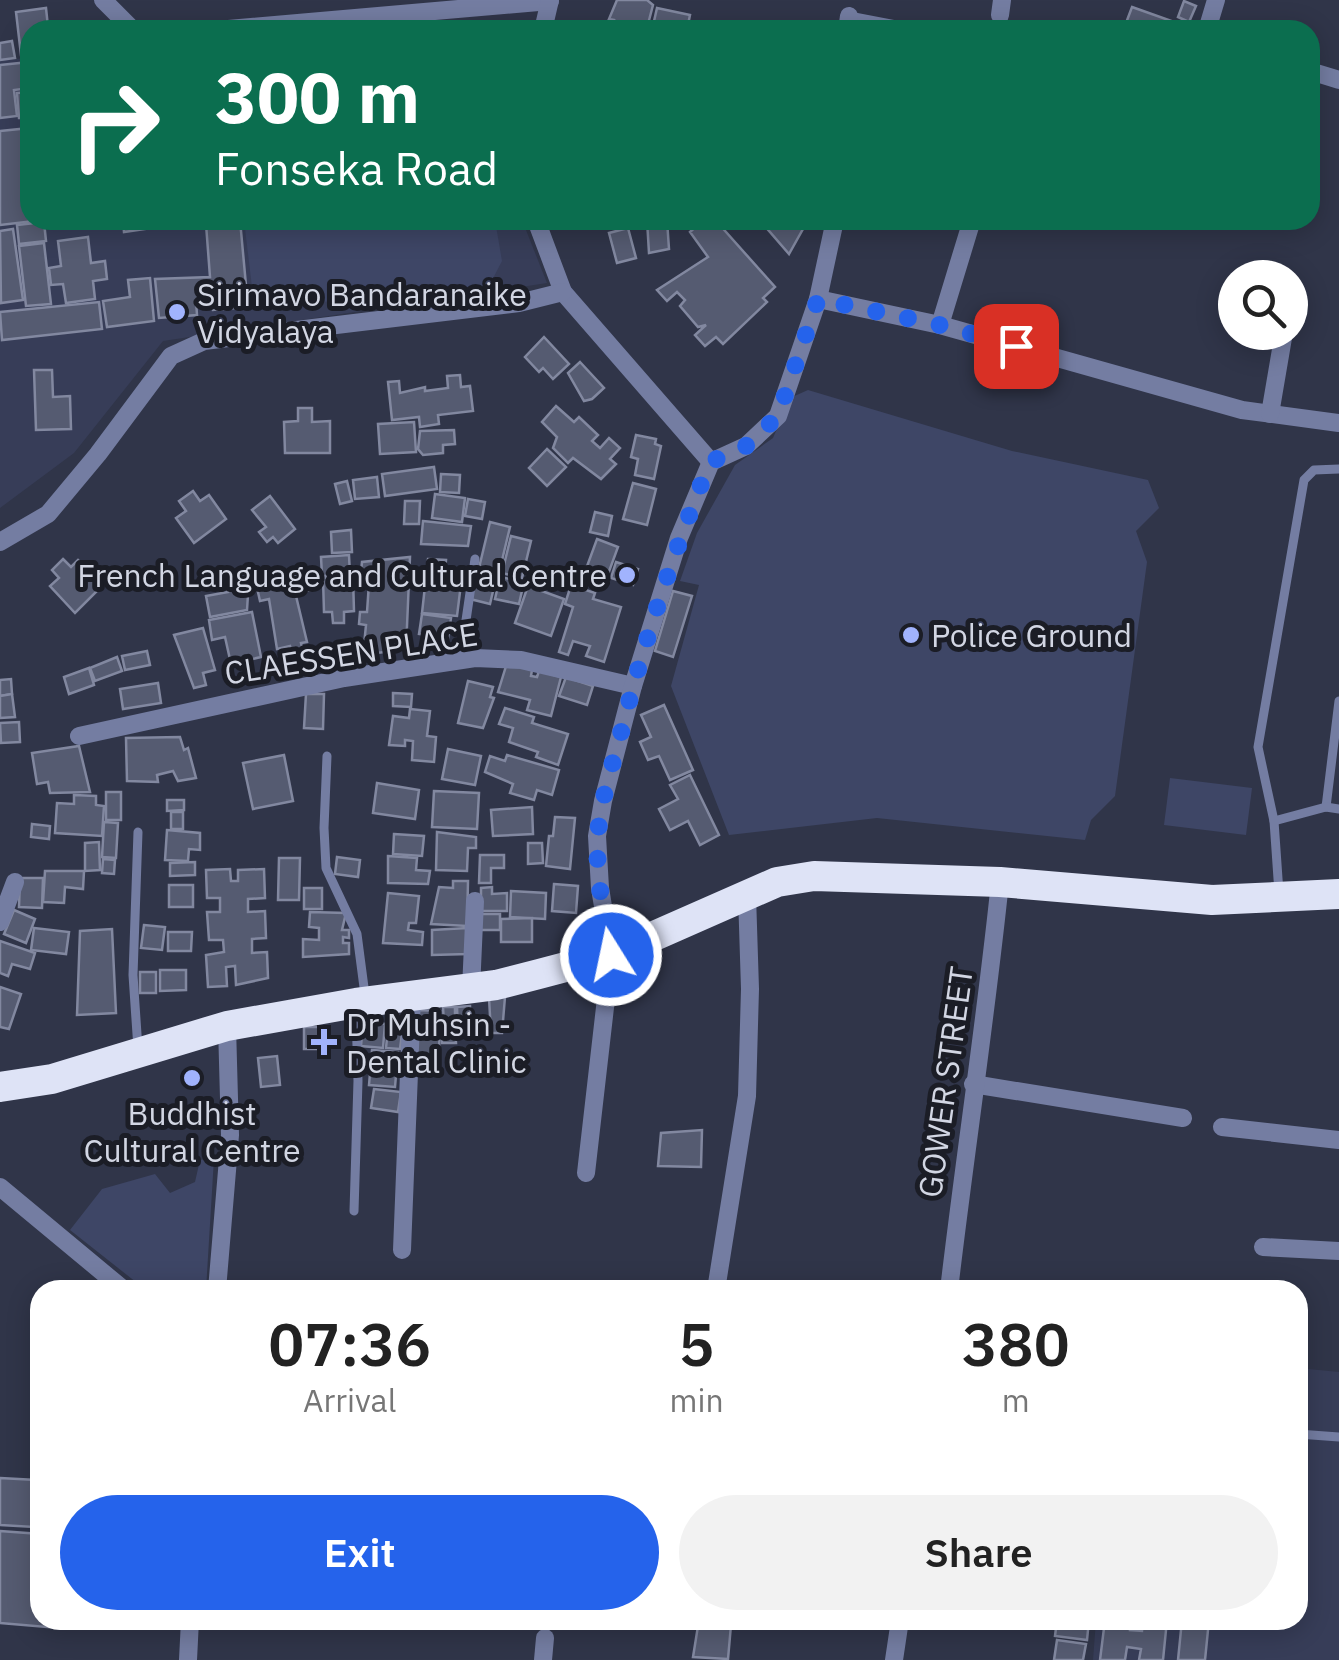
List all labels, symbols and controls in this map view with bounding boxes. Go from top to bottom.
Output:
text: 300 m [215,51,420,142]
icon: right [50,60,180,190]
text: Fonseka Road [215,139,498,197]
map controls [1218,260,1308,350]
button: search [1218,260,1308,350]
place label: Sirimavo Bandaranaike Vidyalaya [197,273,527,352]
marker: Sirimavo Bandaranaike Vidyalaya [166,301,188,323]
pin [974,304,1059,389]
icon: arrive [989,319,1044,374]
place label: French Language and Cultural Centre [77,554,607,596]
marker: French Language and Cultural Centre [616,564,638,586]
street label: CLAESSEN PLACE [221,612,481,694]
place label: Police Ground [931,614,1132,656]
marker: Police Ground [900,624,922,646]
position arrow [559,903,663,1007]
street label: GOWER STREET [908,964,982,1200]
place label: Dr Muhsin - Dental Clinic [346,1003,527,1082]
marker: Dr Muhsin - Dental Clinic [311,1029,337,1055]
marker: Buddhist Cultural Centre [181,1067,203,1089]
place label: Buddhist Cultural Centre [84,1092,300,1171]
text: 07:36 [268,1304,431,1383]
text: 5 [679,1304,715,1383]
text: 380 [962,1304,1070,1383]
text: Arrival [303,1379,396,1421]
text: min [669,1379,724,1421]
text: m [1002,1379,1030,1421]
button: Exit [60,1495,659,1610]
button: Share [679,1495,1278,1610]

